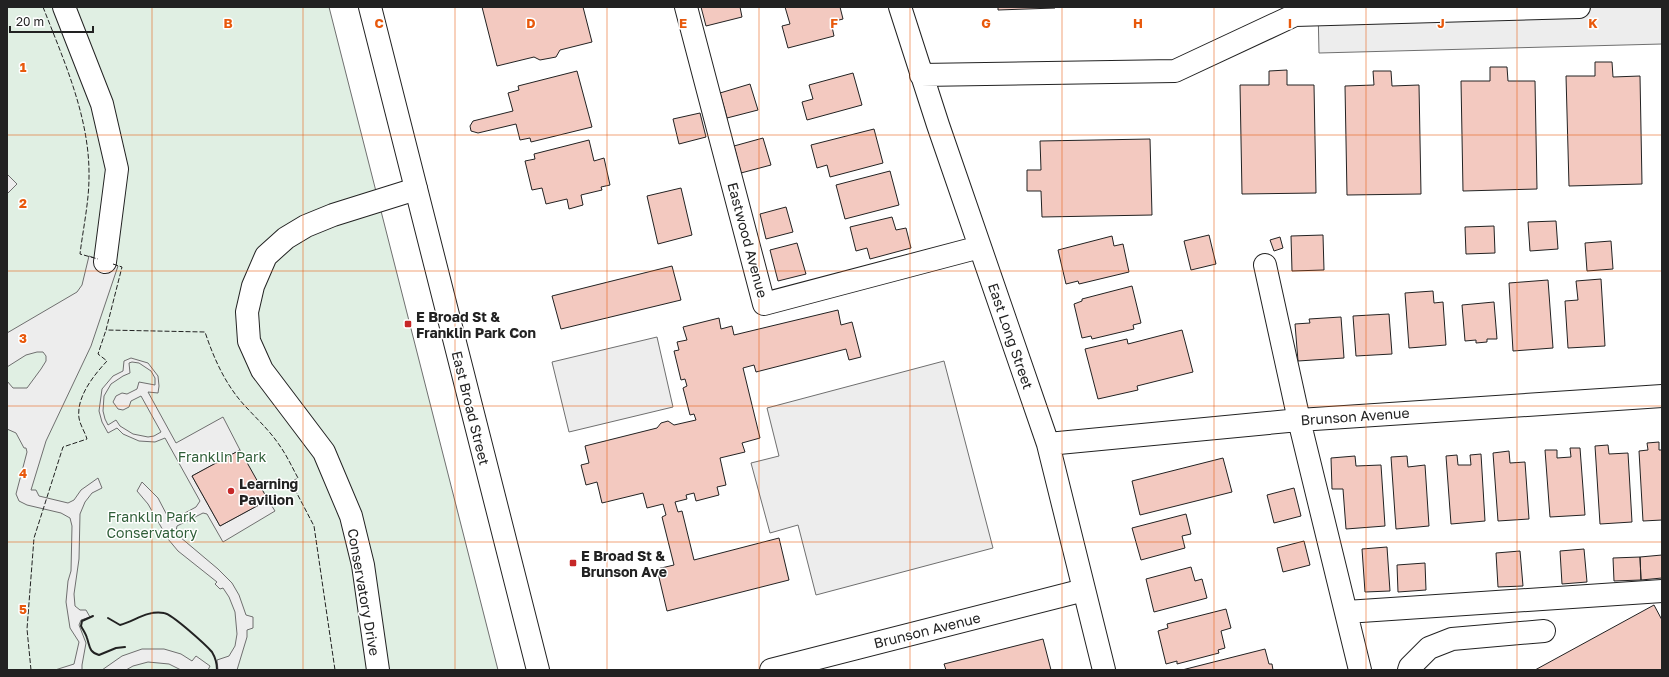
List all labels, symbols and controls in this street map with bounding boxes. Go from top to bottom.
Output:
scale bar [10,8,93,34]
text: 20 m [16,14,44,29]
text: B [223,15,233,31]
text: C [374,15,384,31]
text: D [526,15,536,31]
text: E [679,15,687,31]
text: F [830,15,838,31]
text: G [981,15,991,31]
text: H [1133,15,1143,31]
text: I [1288,15,1292,31]
text: J [1437,15,1445,31]
text: K [1588,15,1598,31]
text: 1 [20,59,27,75]
street label: Eastwood Avenue [724,180,772,300]
text: 2 [19,195,27,211]
street label: East Long Street [985,281,1037,391]
place label: E Broad St & Franklin Park Con [416,308,536,341]
marker: E Broad St & Franklin Park Con [403,319,413,329]
text: 3 [19,330,27,346]
street label: East Broad Street [449,349,493,467]
street label: Brunson Avenue [1300,404,1410,428]
park label: Franklin Park [178,448,266,465]
text: 4 [19,465,27,481]
place label: Learning Pavilion [239,475,298,508]
marker: Learning Pavilion [226,486,236,496]
park label: Franklin Park Conservatory [107,508,198,541]
street label: Conservatory Drive [344,527,384,657]
place label: E Broad St & Brunson Ave [581,547,667,580]
marker: E Broad St & Brunson Ave [568,558,578,568]
text: 5 [19,601,27,617]
street label: Brunson Avenue [872,609,982,651]

